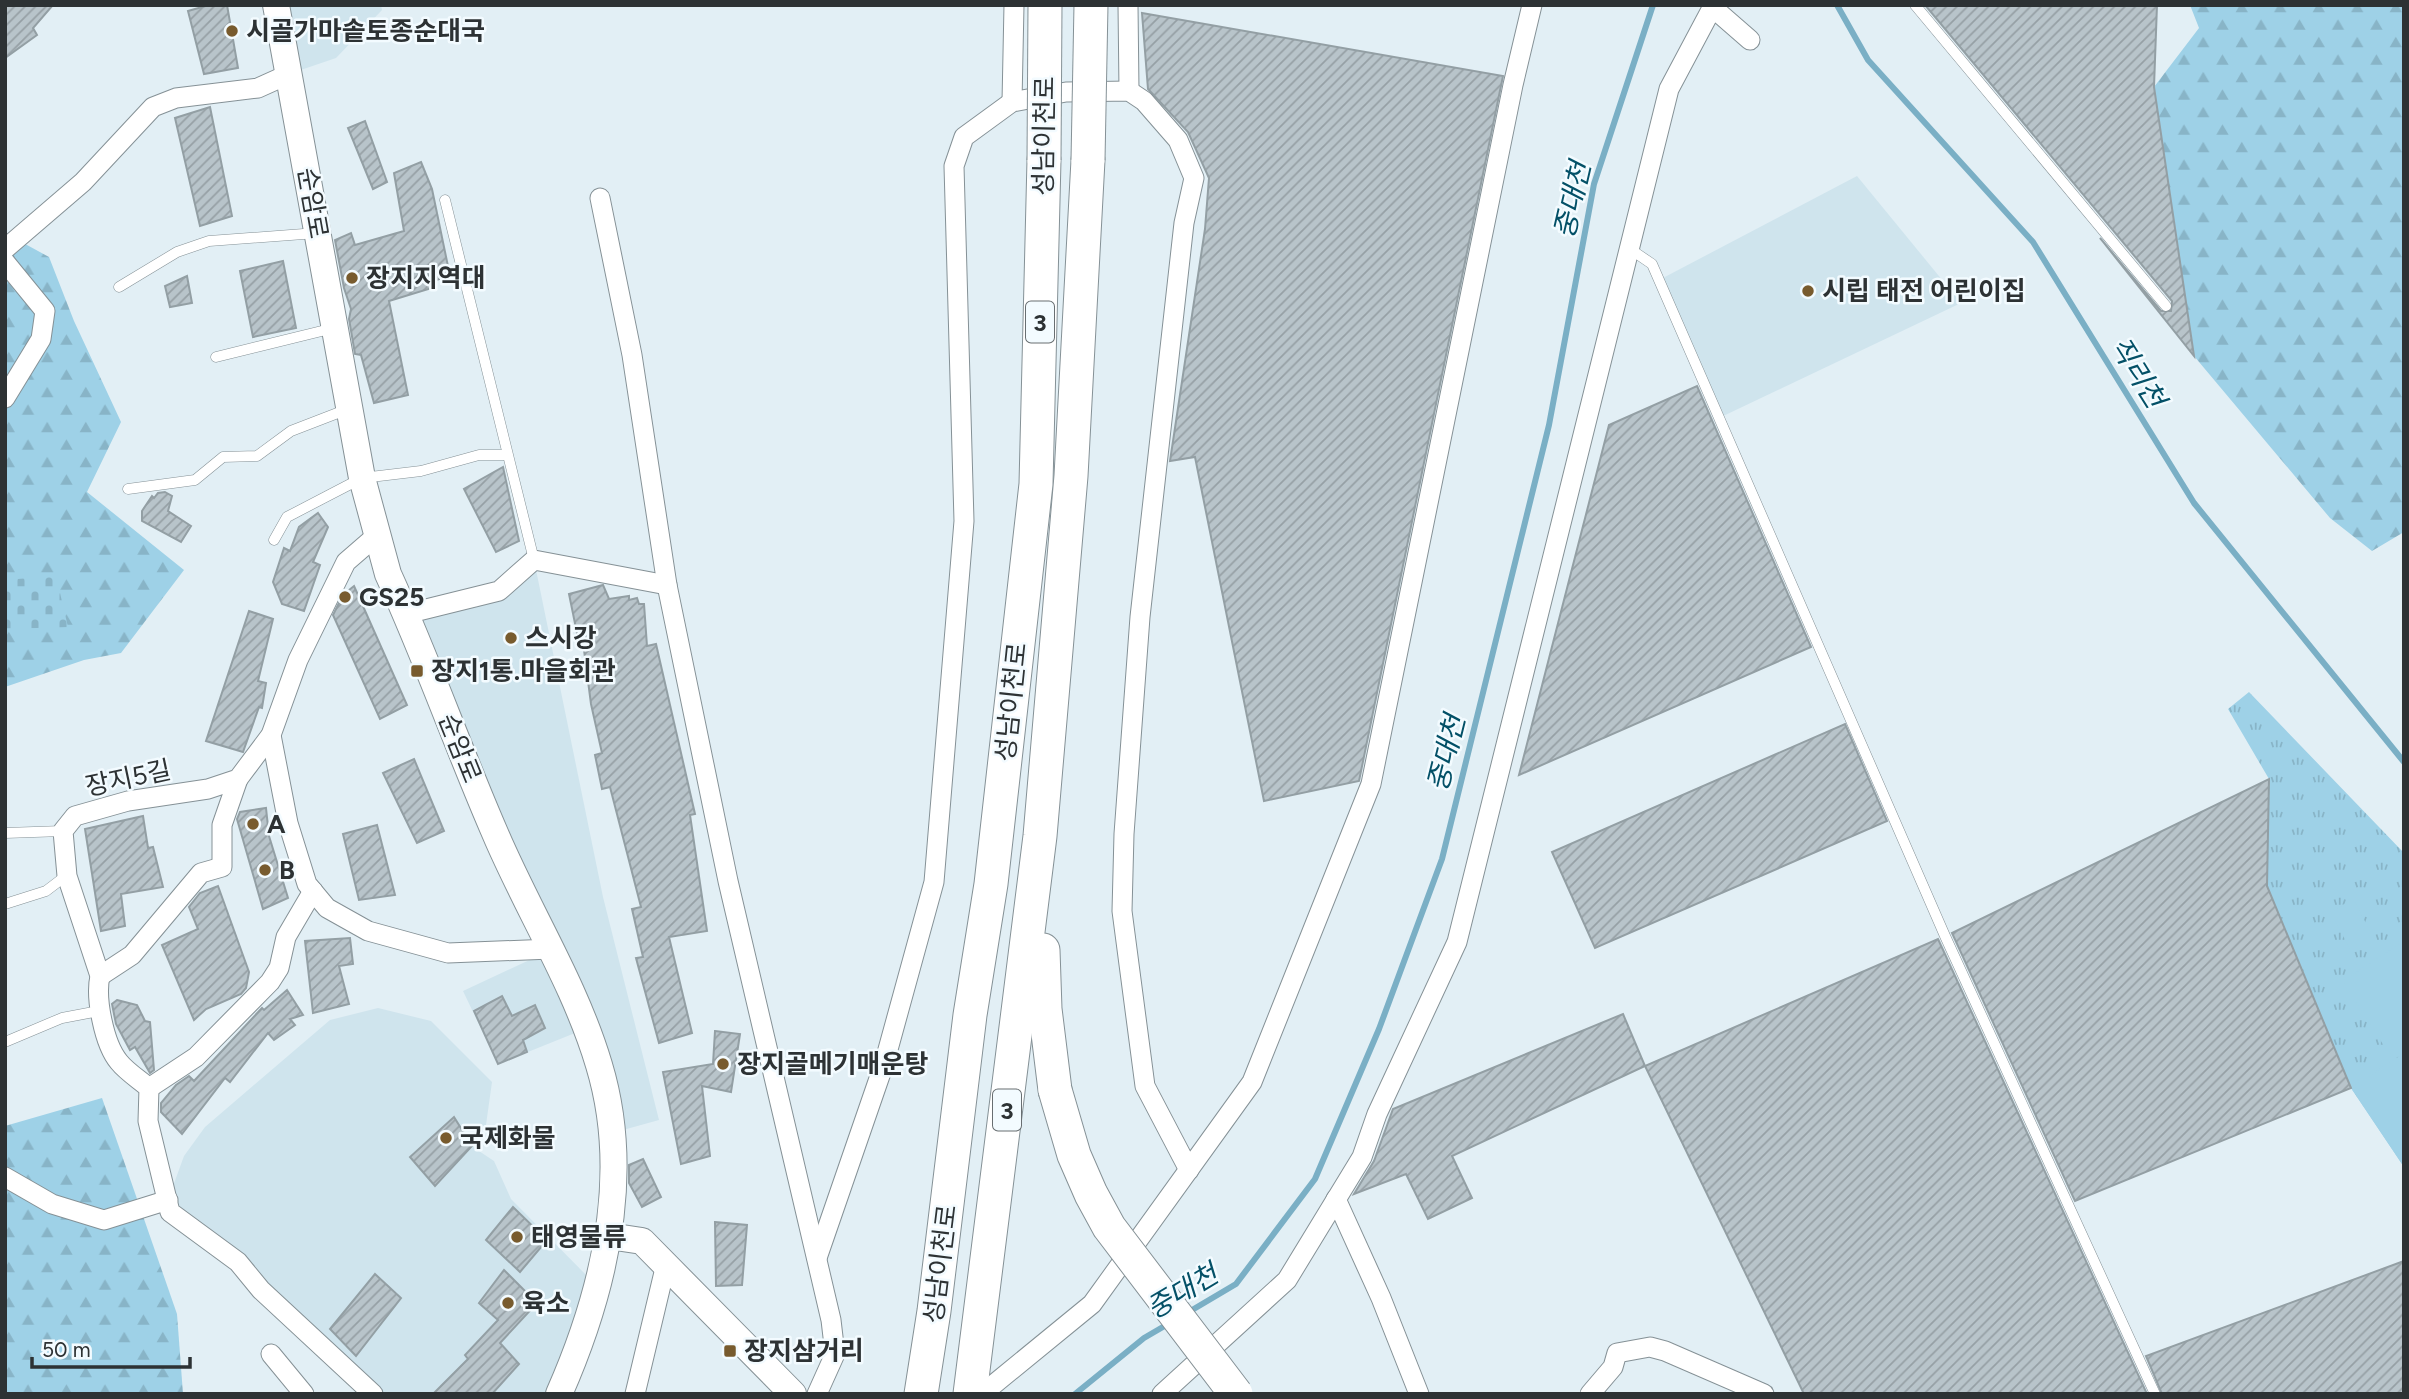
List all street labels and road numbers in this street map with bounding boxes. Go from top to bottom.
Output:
street label: 성남이천로 [1027,76,1061,196]
street label: 순암로 [291,165,335,241]
road number: 3 [1026,302,1054,342]
street label: 성남이천로 [989,641,1033,763]
street label: 순암로 [432,709,488,787]
street label: 장지5길 [82,753,174,803]
road number: 3 [993,1090,1021,1130]
street label: 성남이천로 [917,1203,963,1325]

